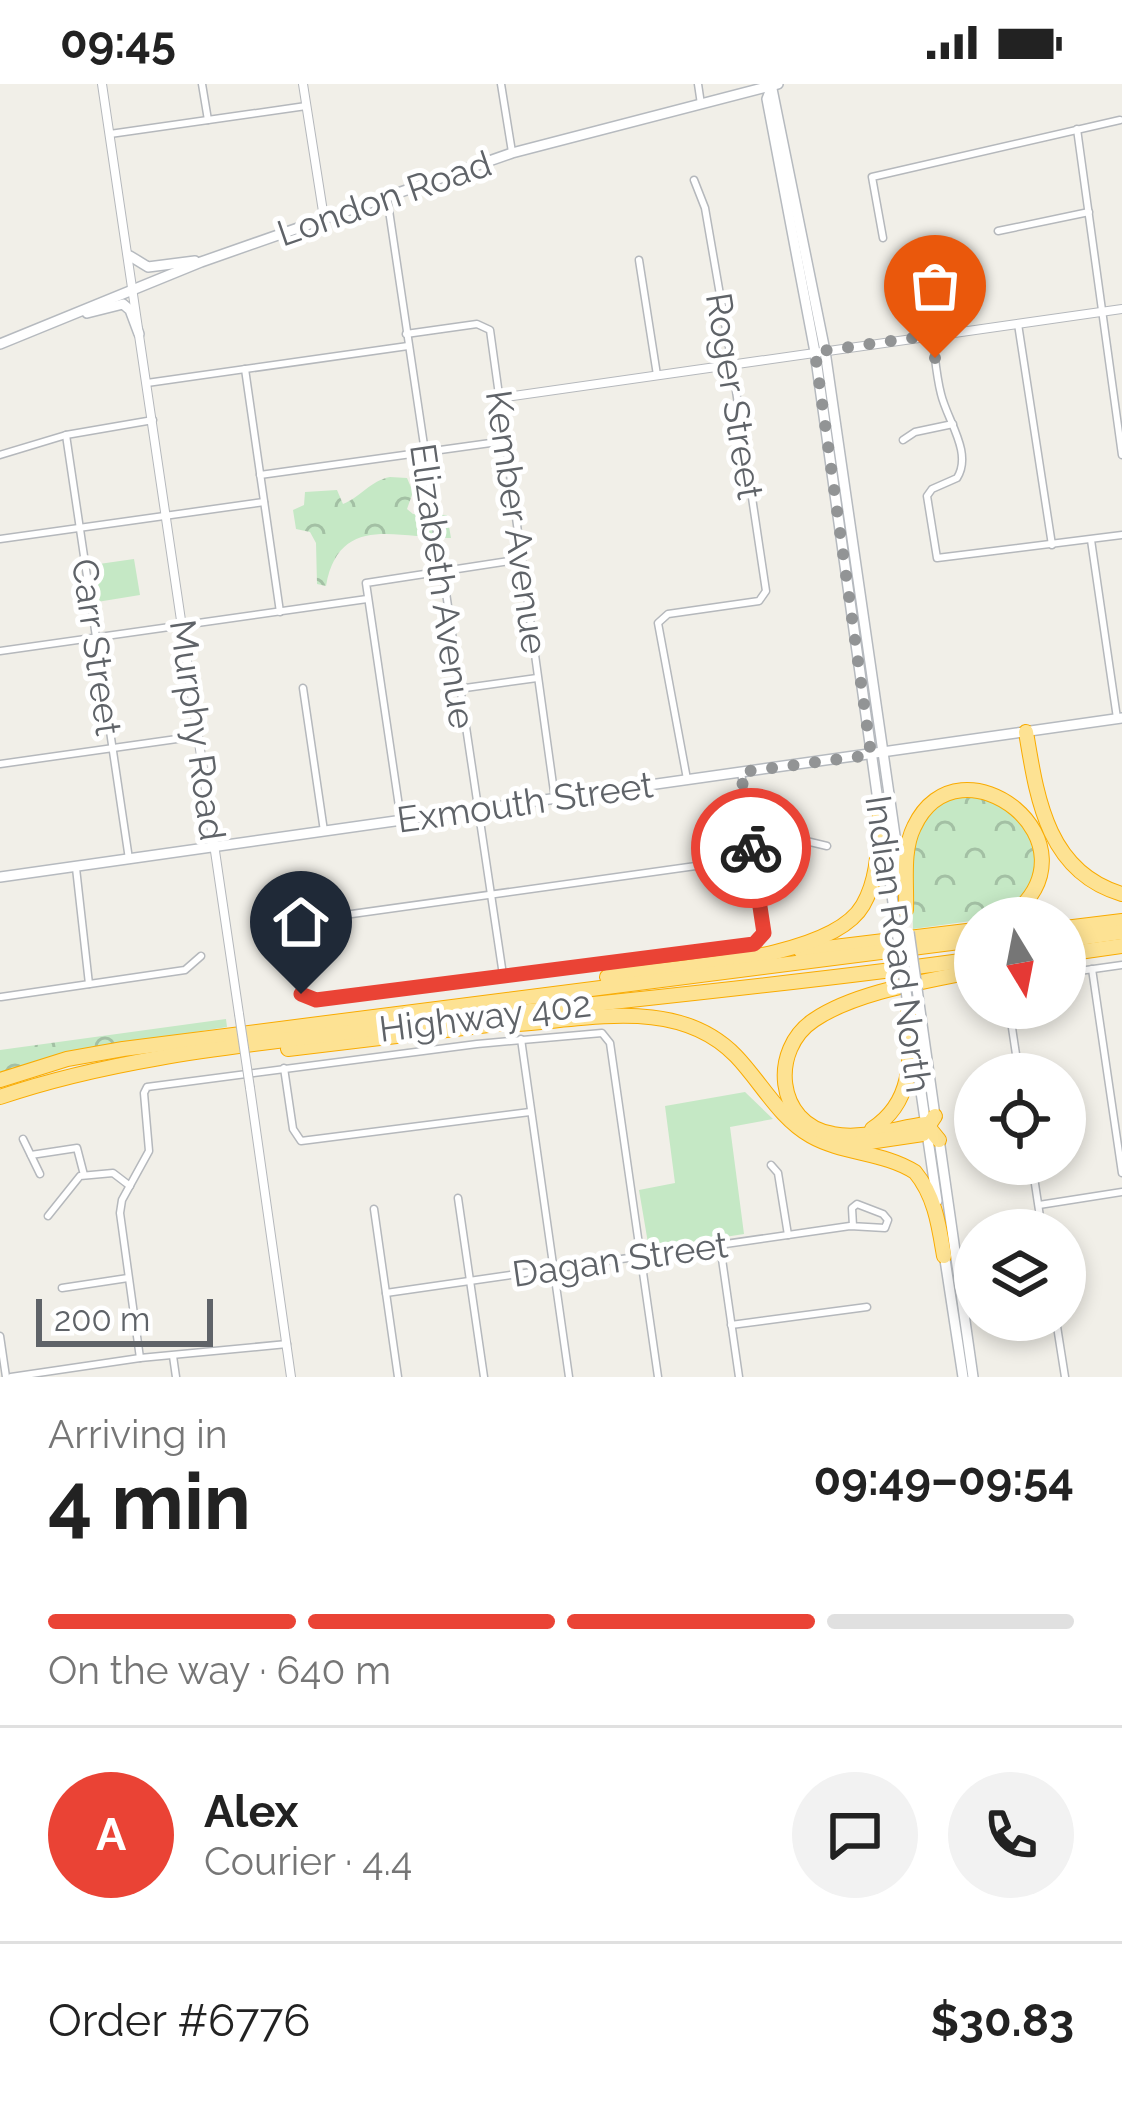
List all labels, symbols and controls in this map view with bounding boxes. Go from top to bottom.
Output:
text: 09:45 [60,16,176,69]
street label: London Road [272,142,496,254]
pin [884,235,986,358]
icon: bag [902,253,968,319]
street label: Roger Street [698,290,772,502]
street label: Kember Avenue [478,387,556,657]
street label: Elizabeth Avenue [402,441,484,731]
street label: Carr Street [64,556,130,738]
street label: Murphy Road [162,617,234,843]
street label: Exmouth Street [394,763,656,841]
courier [691,788,811,908]
street label: Indian Road North [857,792,941,1096]
icon: bike [718,815,784,881]
pin [250,871,352,994]
icon: home [268,889,334,955]
north arrow [954,897,1086,1029]
map controls [954,897,1086,1341]
street label: Highway 402 [377,982,593,1050]
button: locate [954,1053,1086,1185]
button: layers [954,1209,1086,1341]
street label: Dagan Street [510,1223,730,1295]
scale bar [36,1293,213,1346]
text: 200 m [54,1300,150,1339]
text: Arriving in [48,1411,228,1457]
text: 09:49–09:54 [814,1453,1074,1506]
text: 4 min [48,1456,251,1547]
text: On the way · 640 m [48,1647,391,1693]
button: chat [792,1772,918,1898]
button: phone [948,1772,1074,1898]
text: Alex [204,1785,298,1838]
text: A [96,1808,126,1861]
text: Courier · 4.4 [204,1838,412,1884]
text: Order #6776 [48,1994,310,2047]
text: $30.83 [931,1994,1074,2047]

